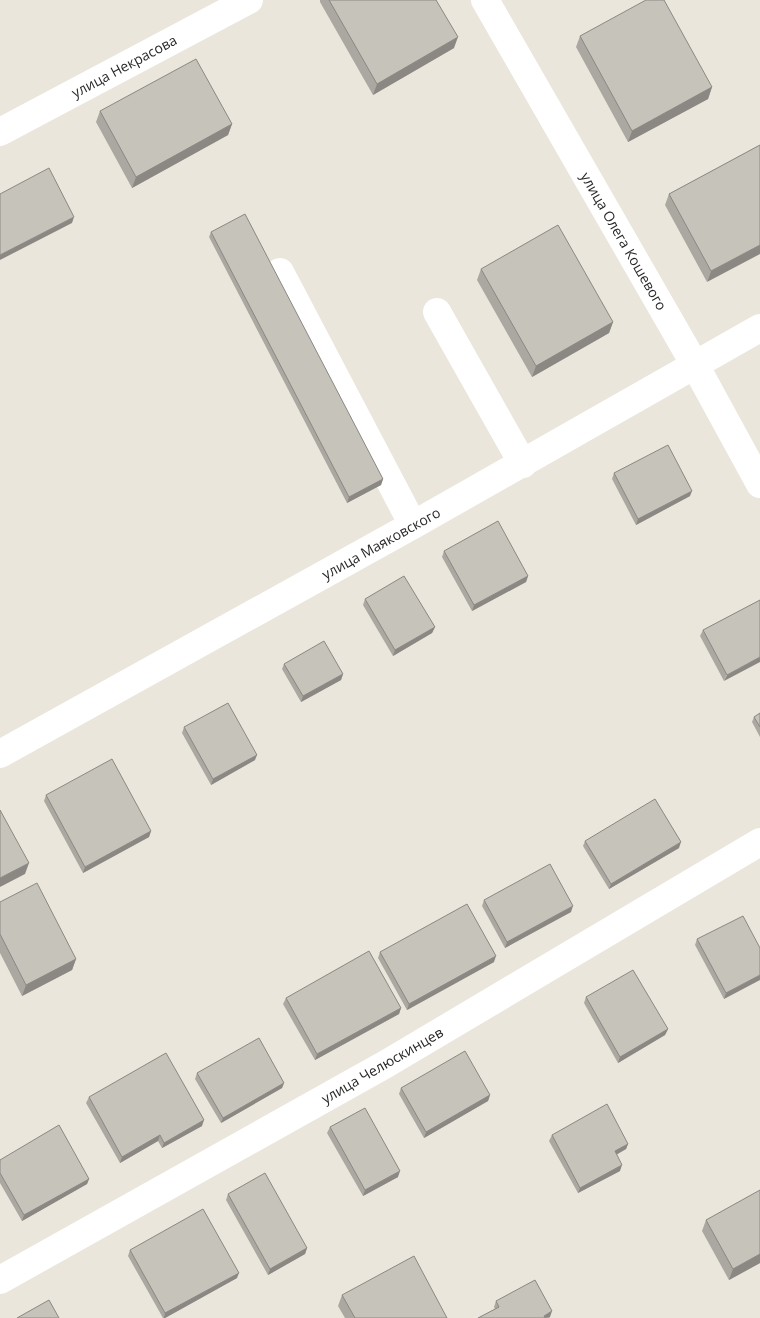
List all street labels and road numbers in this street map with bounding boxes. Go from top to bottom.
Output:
street label: улица Некрасова [68,30,180,102]
street label: улица Олега Кошевого [577,168,671,314]
street label: улица Маяковского [318,503,444,583]
street label: улица Челюскинцев [318,1022,446,1108]

